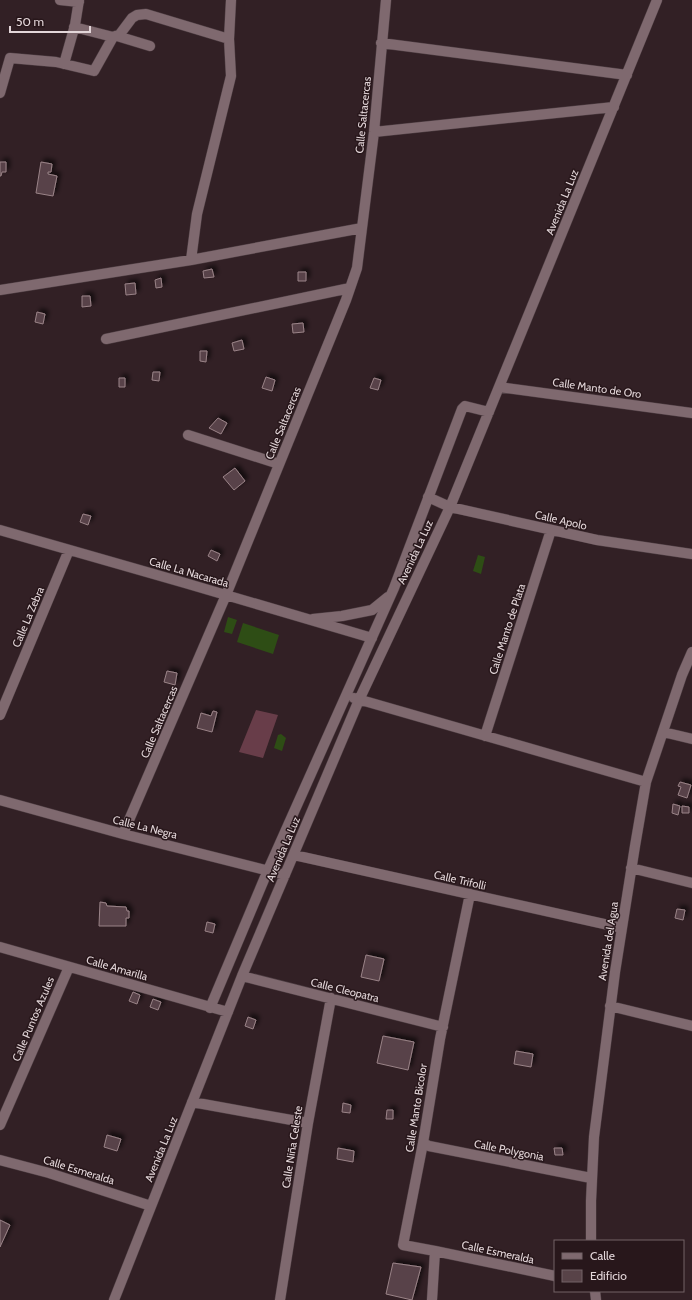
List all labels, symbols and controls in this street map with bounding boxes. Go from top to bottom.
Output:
scale bar [10,8,90,34]
text: 50 m [16,14,44,29]
street label: Calle Saltacercas [352,75,374,154]
street label: Avenida La Luz [543,167,581,237]
street label: Calle Manto de Oro [552,375,642,401]
street label: Calle Saltacercas [262,384,304,461]
street label: Calle Apolo [534,507,588,533]
street label: Avenida La Luz [394,518,436,586]
street label: Calle La Nacarada [148,554,231,590]
street label: Calle Manto de Plata [486,581,529,676]
street label: Calle La Zebra [9,584,47,650]
street label: Calle Saltacercas [137,683,181,760]
street label: Calle La Negra [111,812,179,842]
street label: Avenida La Luz [263,814,303,884]
street label: Calle Trifolli [433,867,487,893]
street label: Avenida del Agua [595,900,621,981]
street label: Calle Amarilla [85,953,150,984]
street label: Calle Puntos Azules [9,974,57,1063]
street label: Calle Cleopatra [309,975,381,1005]
street label: Calle Manto Bicolor [402,1062,430,1153]
street label: Calle Niña Celeste [279,1104,305,1189]
street label: Avenida La Luz [142,1114,180,1184]
street label: Calle Polygonia [473,1136,546,1164]
street label: Calle Esmeralda [42,1153,117,1188]
street label: Calle Esmeralda [460,1237,536,1267]
legend [554,1240,684,1292]
text: Calle [590,1248,615,1263]
text: Edificio [590,1268,627,1283]

